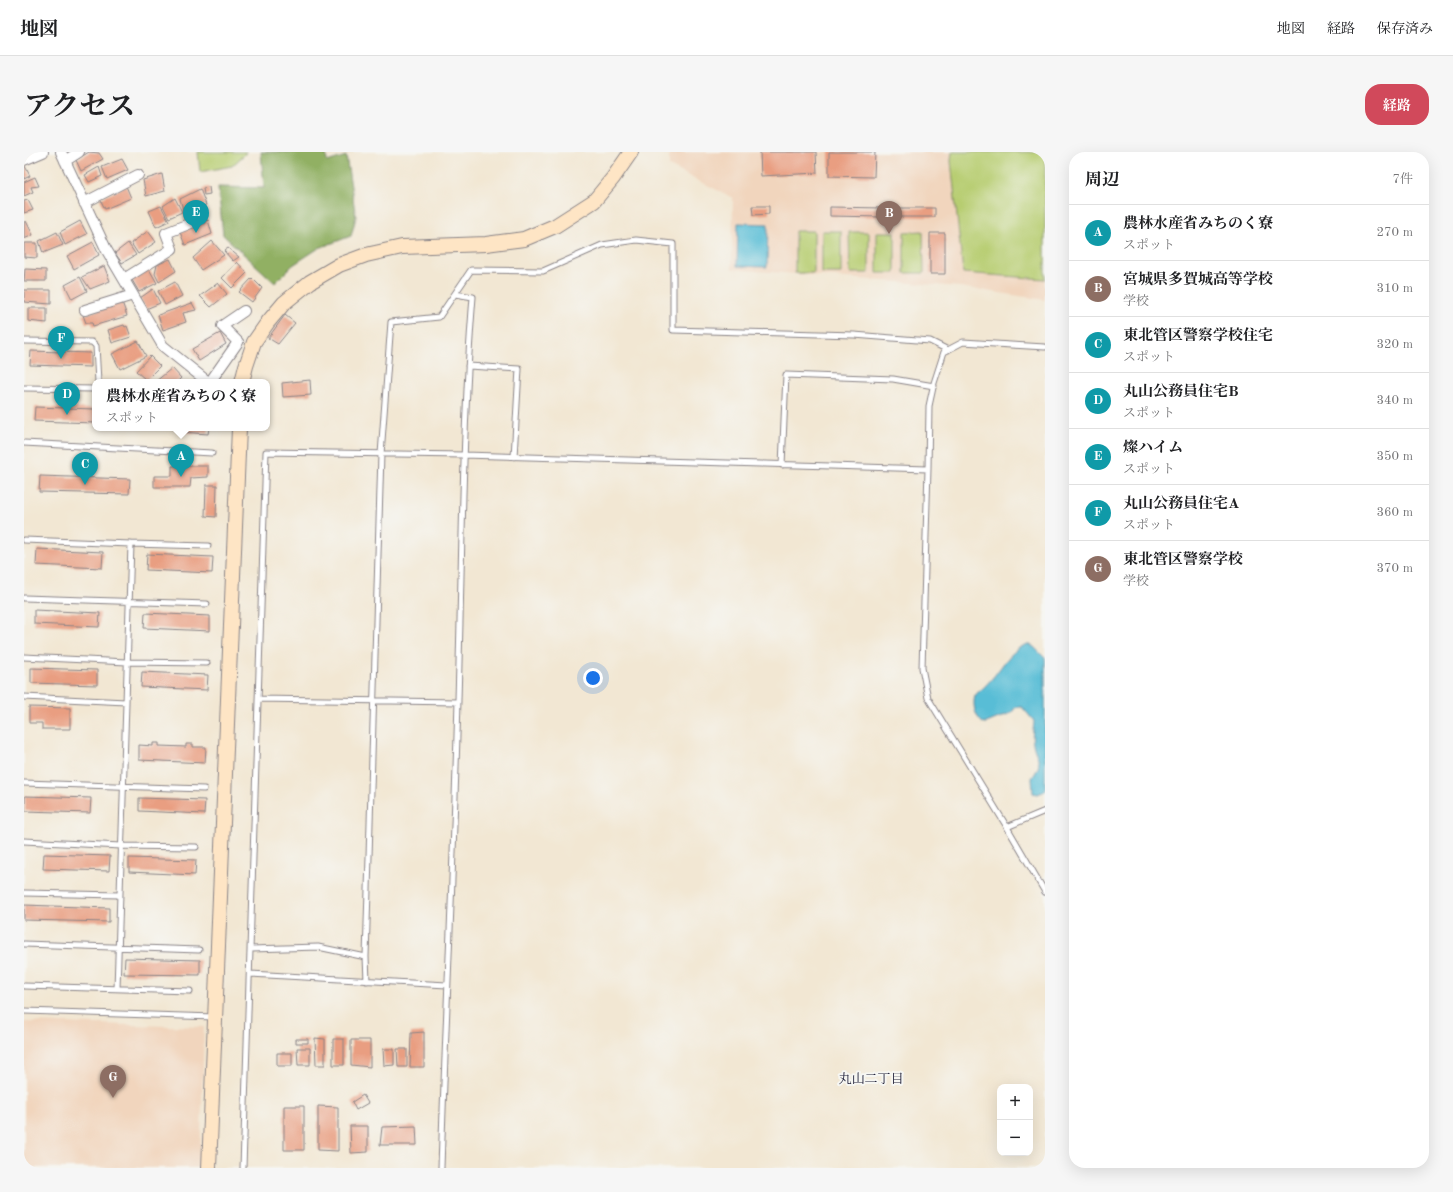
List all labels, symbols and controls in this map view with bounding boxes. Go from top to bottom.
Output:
text: 地図 [20,21,58,40]
text: 地図 [1277,22,1305,36]
text: 経路 [1327,22,1355,36]
text: 保存済み [1377,22,1433,36]
button: 経路 [1365,84,1429,125]
text: アクセス [24,94,135,122]
text: 周辺 [1085,172,1119,189]
text: 7件 [1392,173,1413,186]
pin: E [183,200,209,233]
pin: B [876,201,902,234]
text: 農林水産省みちのく寮 [1123,217,1273,232]
text: A [1093,226,1103,239]
text: 270 m [1376,226,1413,239]
text: スポット [1123,239,1175,252]
text: 宮城県多賀城高等学校 [1123,273,1273,288]
text: B [1093,282,1103,295]
text: 310 m [1376,282,1413,295]
text: 学校 [1123,295,1149,308]
pin: F [48,326,74,359]
text: 東北管区警察学校住宅 [1123,329,1273,344]
text: C [1094,338,1102,351]
text: 320 m [1376,338,1413,351]
text: スポット [1123,351,1175,364]
popup [92,379,270,431]
pin: D [54,382,80,415]
text: 丸山公務員住宅B [1123,385,1239,400]
text: 農林水産省みちのく寮 [106,390,256,405]
text: D [1093,394,1103,407]
text: 340 m [1376,394,1413,407]
text: スポット [1123,407,1175,420]
text: スポット [106,412,158,425]
text: 燦ハイム [1123,441,1183,456]
pin: A [168,444,194,477]
text: E [1094,450,1102,463]
text: 350 m [1376,450,1413,463]
pin: C [72,452,98,485]
text: スポット [1123,463,1175,476]
text: 丸山公務員住宅A [1123,497,1239,512]
text: F [1094,506,1102,519]
text: 360 m [1376,506,1413,519]
text: スポット [1123,519,1175,532]
text: 東北管区警察学校 [1123,553,1243,568]
text: G [1093,562,1103,575]
text: 370 m [1376,562,1413,575]
text: 学校 [1123,575,1149,588]
your location [583,668,603,688]
pin: G [100,1065,126,1098]
district label: 丸山二丁目 [838,1072,904,1086]
map controls [997,1084,1033,1156]
button: + [997,1084,1033,1120]
button: − [997,1120,1033,1156]

